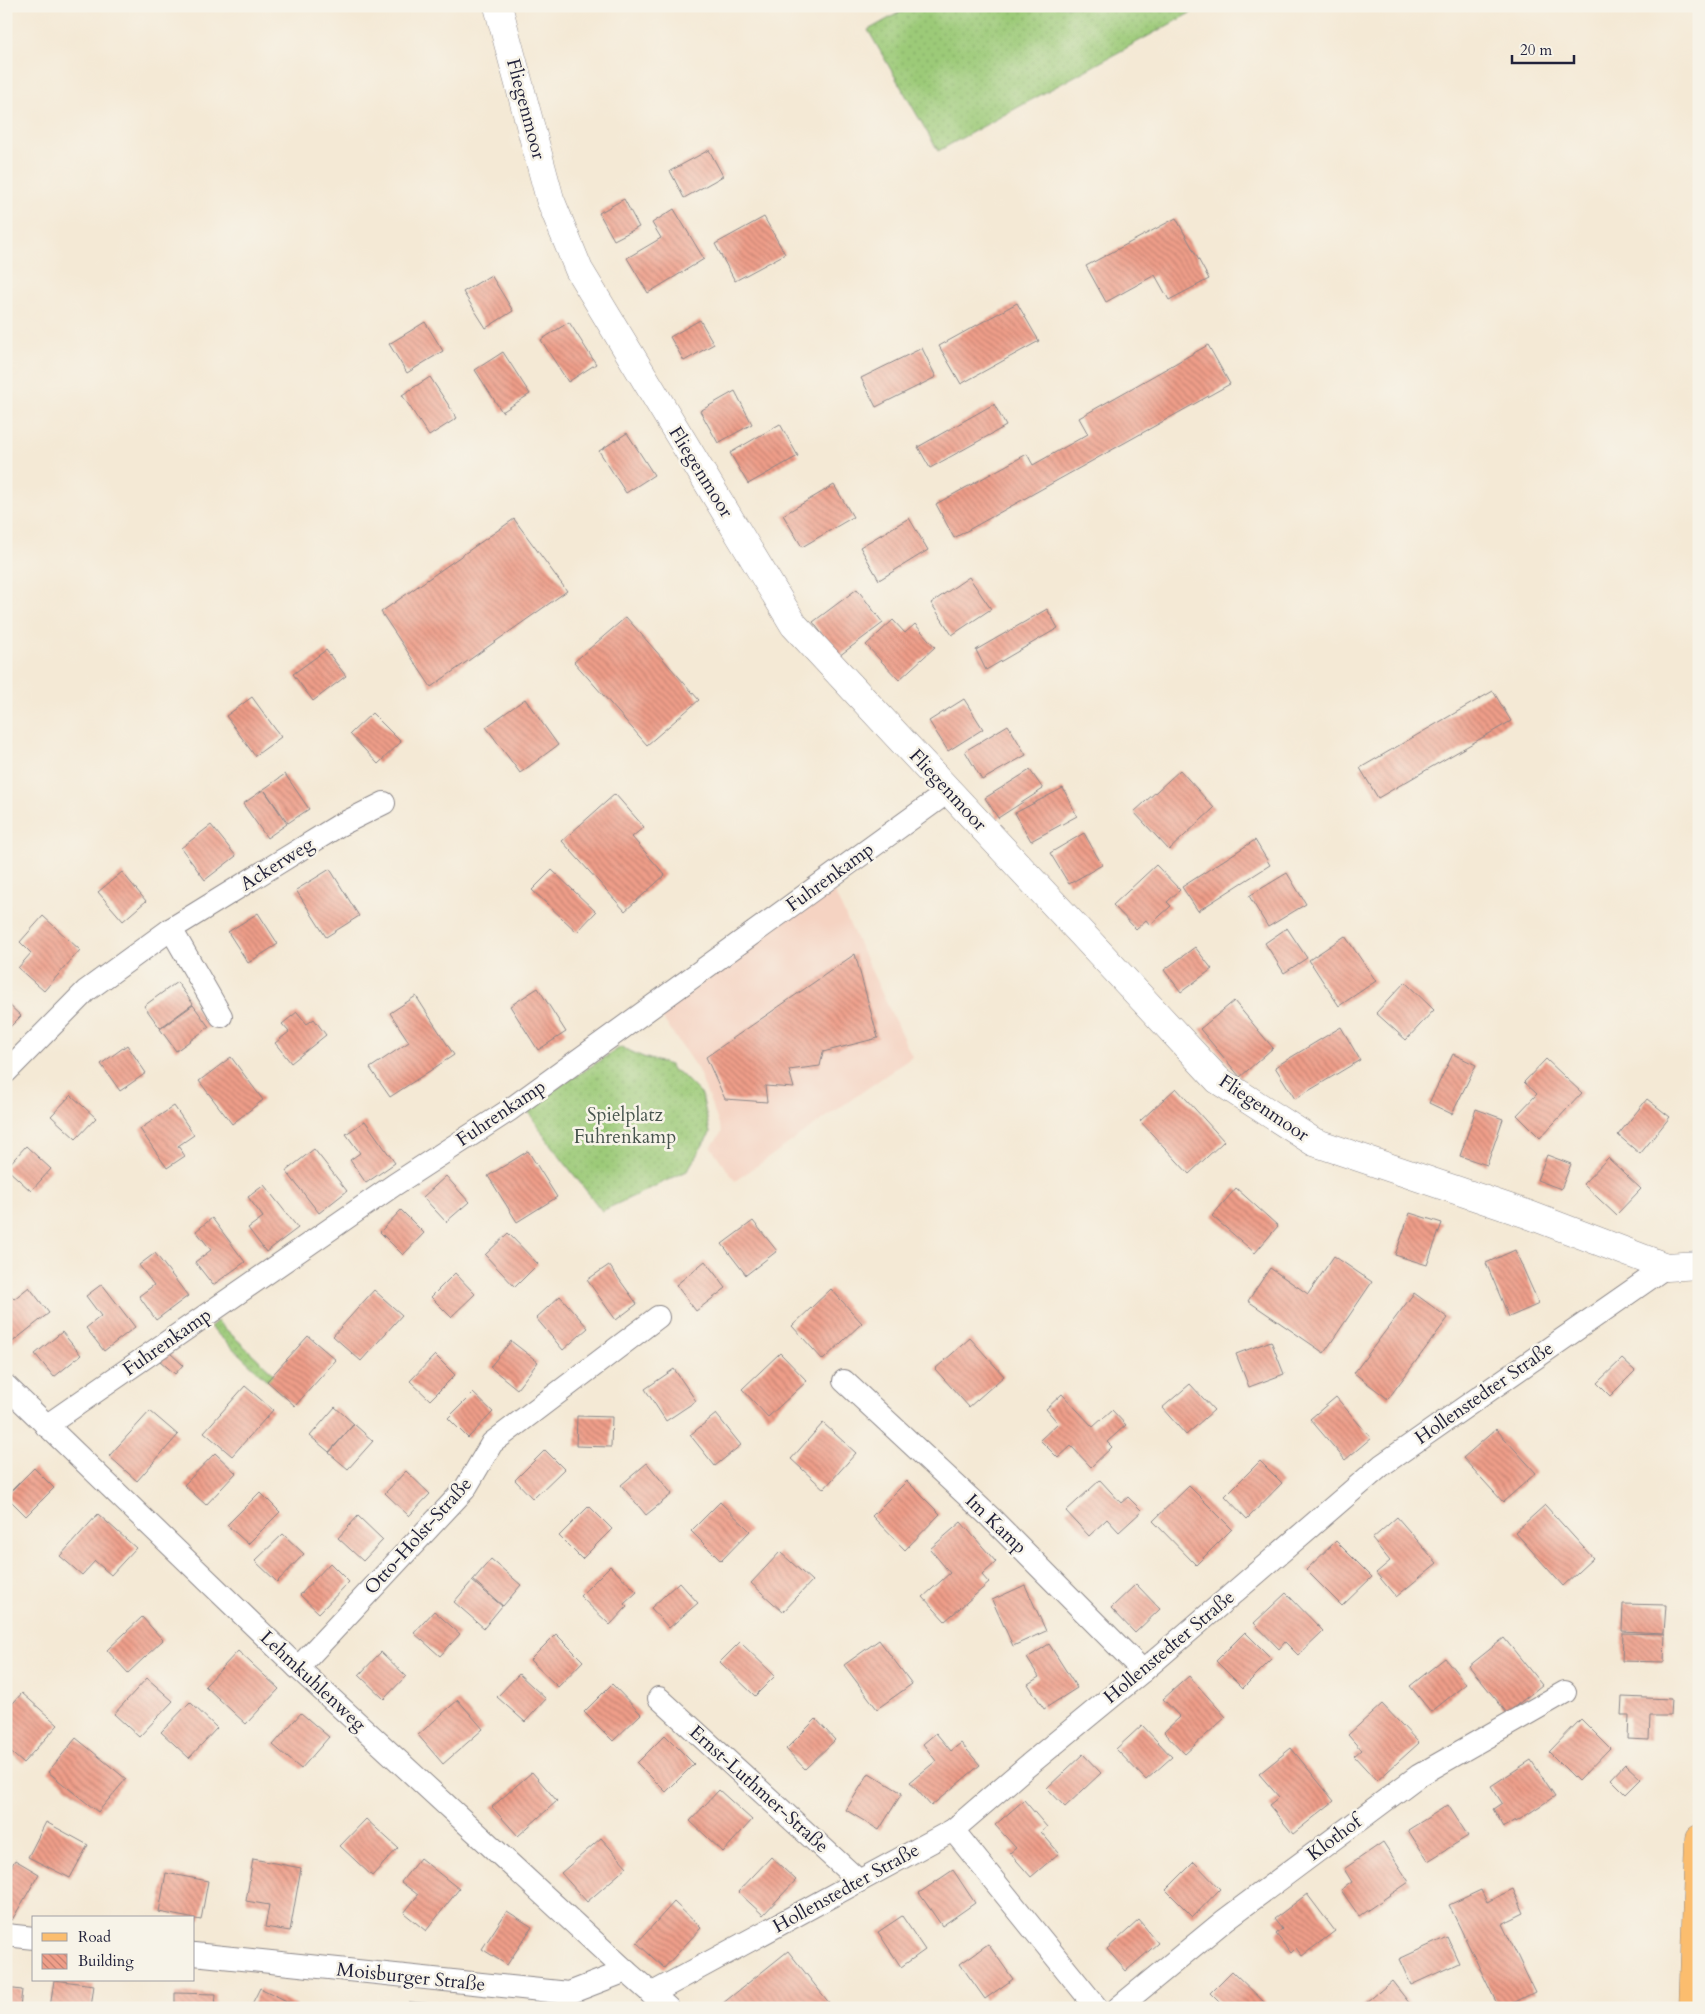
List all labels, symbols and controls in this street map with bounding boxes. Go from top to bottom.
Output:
scale bar [1512,32,1575,64]
text: 20 m [1520,40,1552,60]
street label: Fliegenmoor [500,56,552,162]
street label: Fliegenmoor [663,421,739,523]
street label: Fliegenmoor [903,743,993,837]
street label: Ackerweg [235,831,319,897]
street label: Fuhrenkamp [781,836,879,918]
street label: Fliegenmoor [1214,1068,1314,1148]
street label: Fuhrenkamp [451,1074,551,1152]
park label: Spielplatz Fuhrenkamp [574,1102,676,1150]
street label: Fuhrenkamp [118,1302,216,1382]
street label: Hollenstedter Straße [1410,1335,1558,1451]
street label: Otto-Holst-Straße [358,1472,478,1600]
street label: Im Kamp [960,1488,1032,1560]
street label: Hollenstedter Straße [1098,1584,1240,1710]
street label: Lehmkuhlenweg [254,1625,372,1737]
street label: Ernst-Luthmer-Straße [684,1719,834,1859]
street label: Klothof [1302,1807,1369,1867]
street label: Hollenstedter Straße [768,1837,924,1939]
legend [32,1916,195,1982]
text: Road [78,1927,111,1947]
text: Building [78,1951,134,1971]
street label: Moisburger Straße [335,1956,487,1998]

